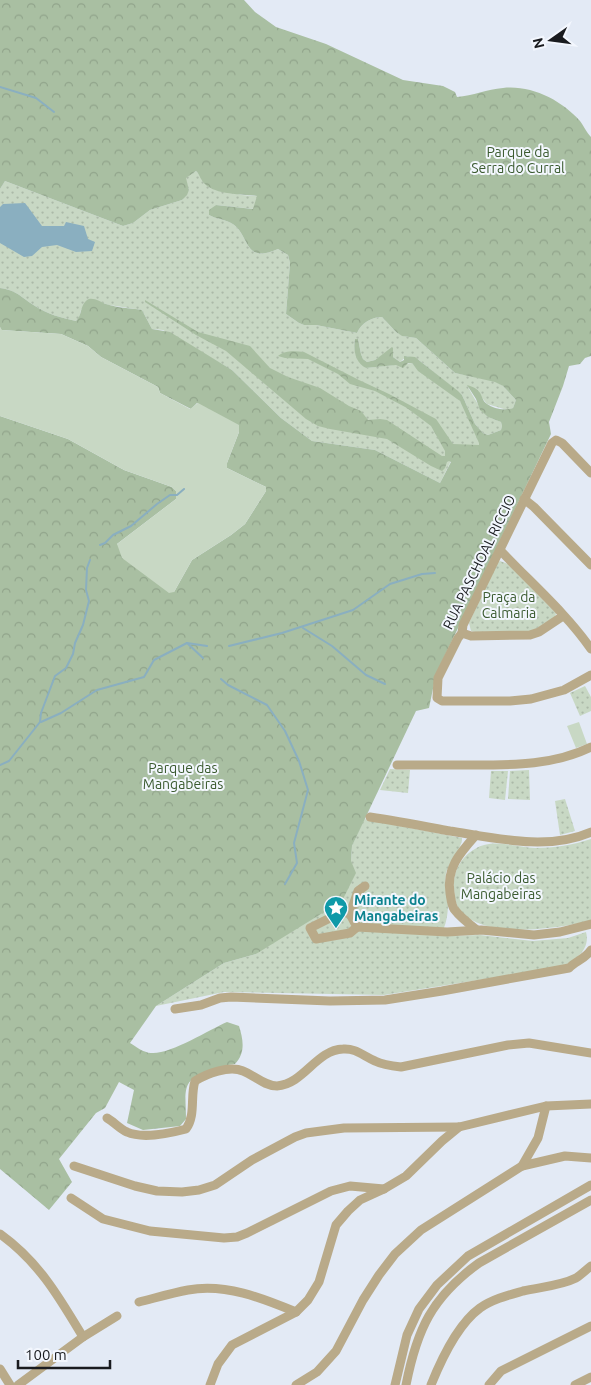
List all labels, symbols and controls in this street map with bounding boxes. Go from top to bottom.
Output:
north arrow [526,15,576,65]
text: N [529,36,547,50]
park label: Parque da Serra do Curral [471,144,565,176]
street label: RUA PASCHOAL RICCIO [440,492,519,632]
park label: Praça da Calmaria [482,589,536,621]
park label: Parque das Mangabeiras [143,760,223,792]
park label: Palácio das Mangabeiras [461,870,541,902]
place label: Mirante do Mangabeiras [354,892,439,924]
place icon: Mirante do Mangabeiras [323,895,349,929]
scale bar [18,1338,110,1370]
text: 100 m [25,1346,67,1363]

